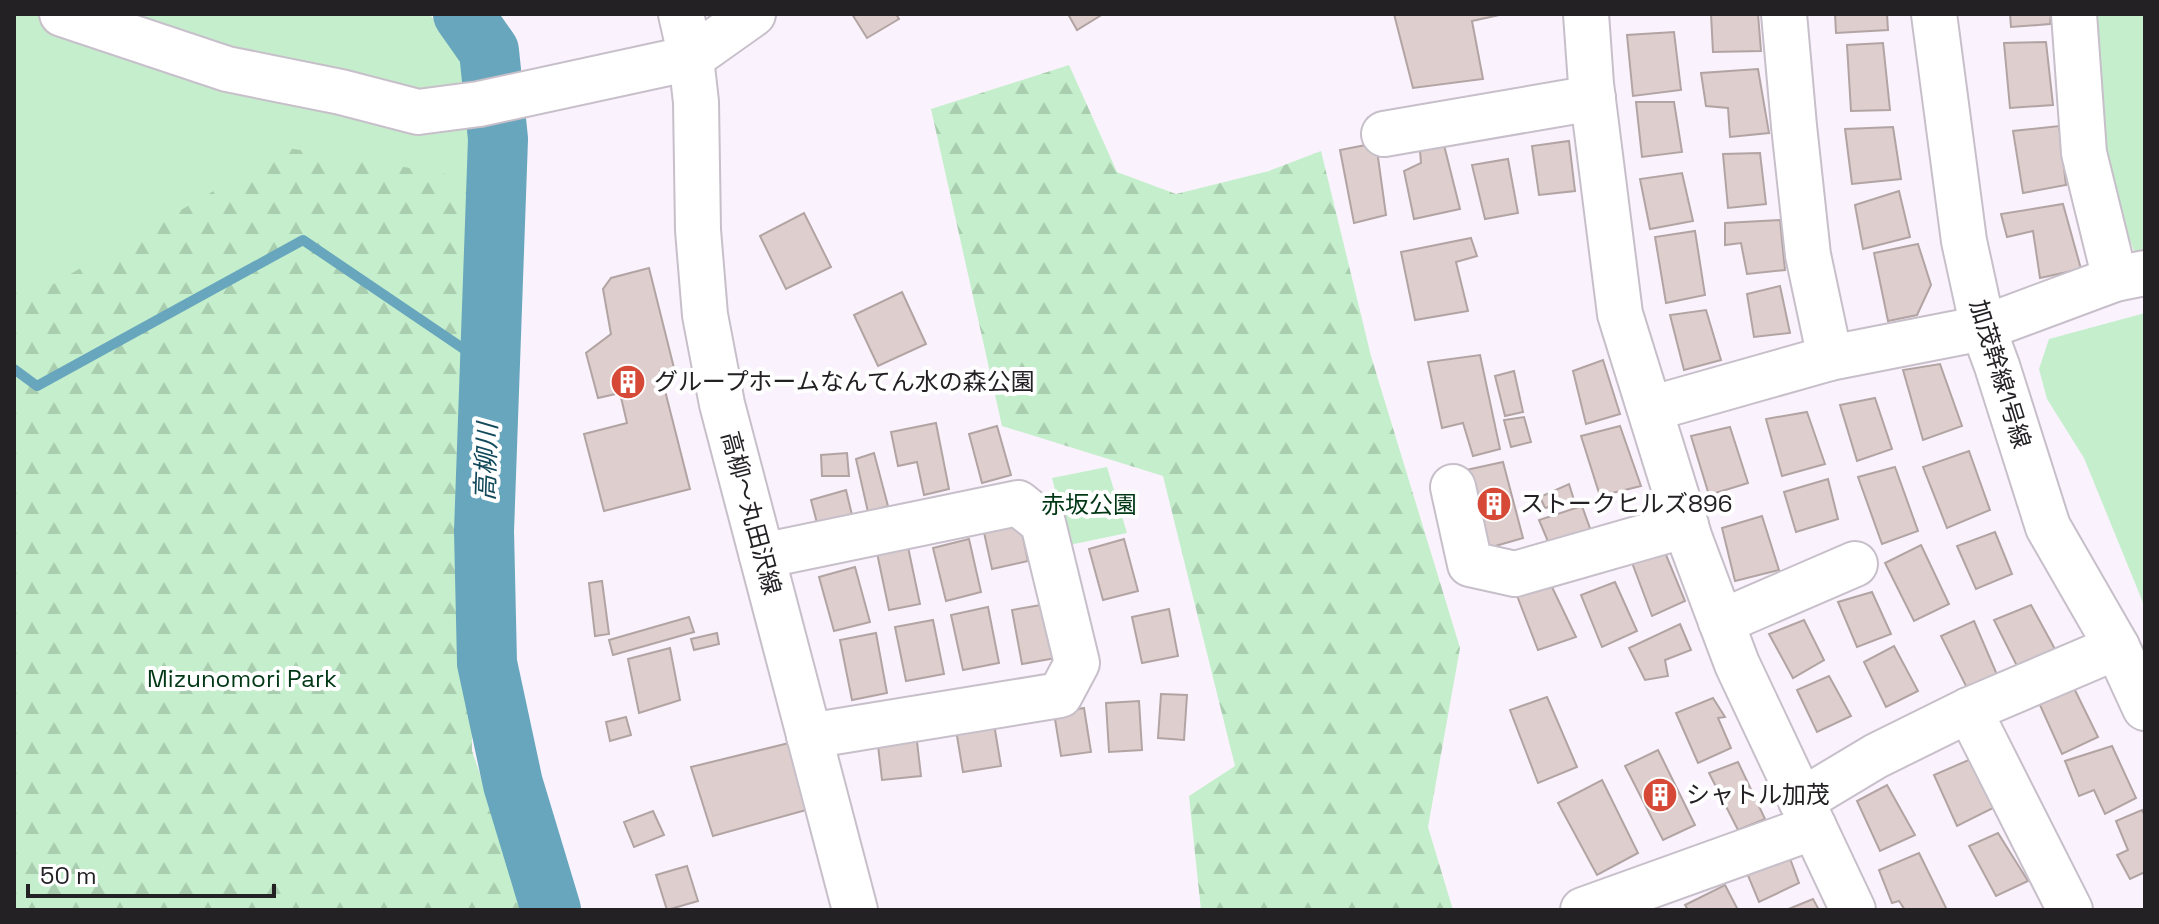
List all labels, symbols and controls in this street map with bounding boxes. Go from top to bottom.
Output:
street label: 加茂幹線1号線 [1963,296,2038,452]
building icon: グループホームなんてん水の森公園 [609,363,647,401]
place label: グループホームなんてん水の森公園 [654,366,1035,397]
water label: 高柳川 [468,419,504,502]
street label: 高柳～丸田沢線 [715,428,788,598]
building icon: ストークヒルズ896 [1475,485,1513,523]
place label: ストークヒルズ896 [1520,488,1732,519]
park label: 赤坂公園 [1041,489,1137,520]
park label: Mizunomori Park [147,663,337,694]
building icon: シャトル加茂 [1641,776,1679,814]
place label: シャトル加茂 [1686,779,1830,810]
scale bar [28,848,274,898]
text: 50 m [40,860,97,891]

